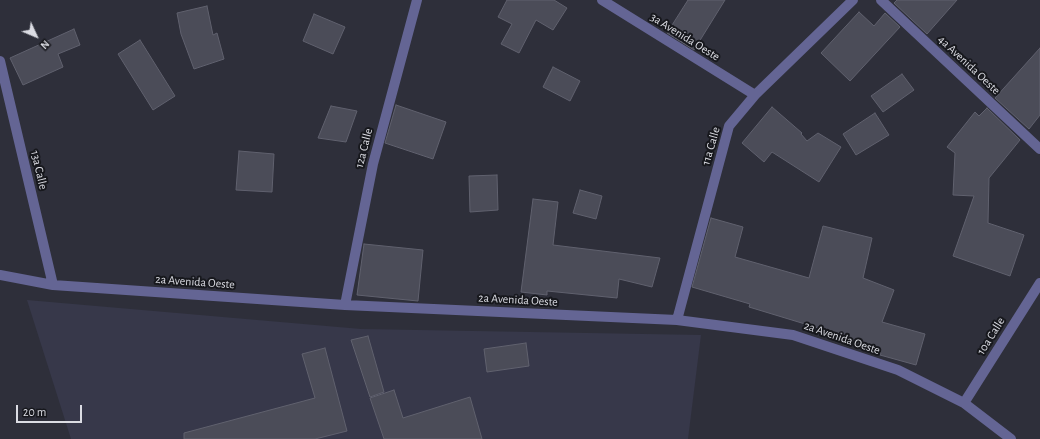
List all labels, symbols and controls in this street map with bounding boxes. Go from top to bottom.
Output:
street label: 3a Avenida Oeste [648,10,722,64]
north arrow [16,16,56,56]
street label: 4a Avenida Oeste [935,32,1003,98]
text: N [38,38,52,51]
street label: 11a Calle [699,125,723,167]
street label: 12a Calle [352,127,376,169]
street label: 13a Calle [28,149,50,191]
street label: 2a Avenida Oeste [155,272,235,292]
street label: 2a Avenida Oeste [478,291,558,309]
street label: 10a Calle [974,315,1008,357]
street label: 2a Avenida Oeste [802,318,882,358]
scale bar [18,397,84,423]
text: 20 m [23,406,46,418]

